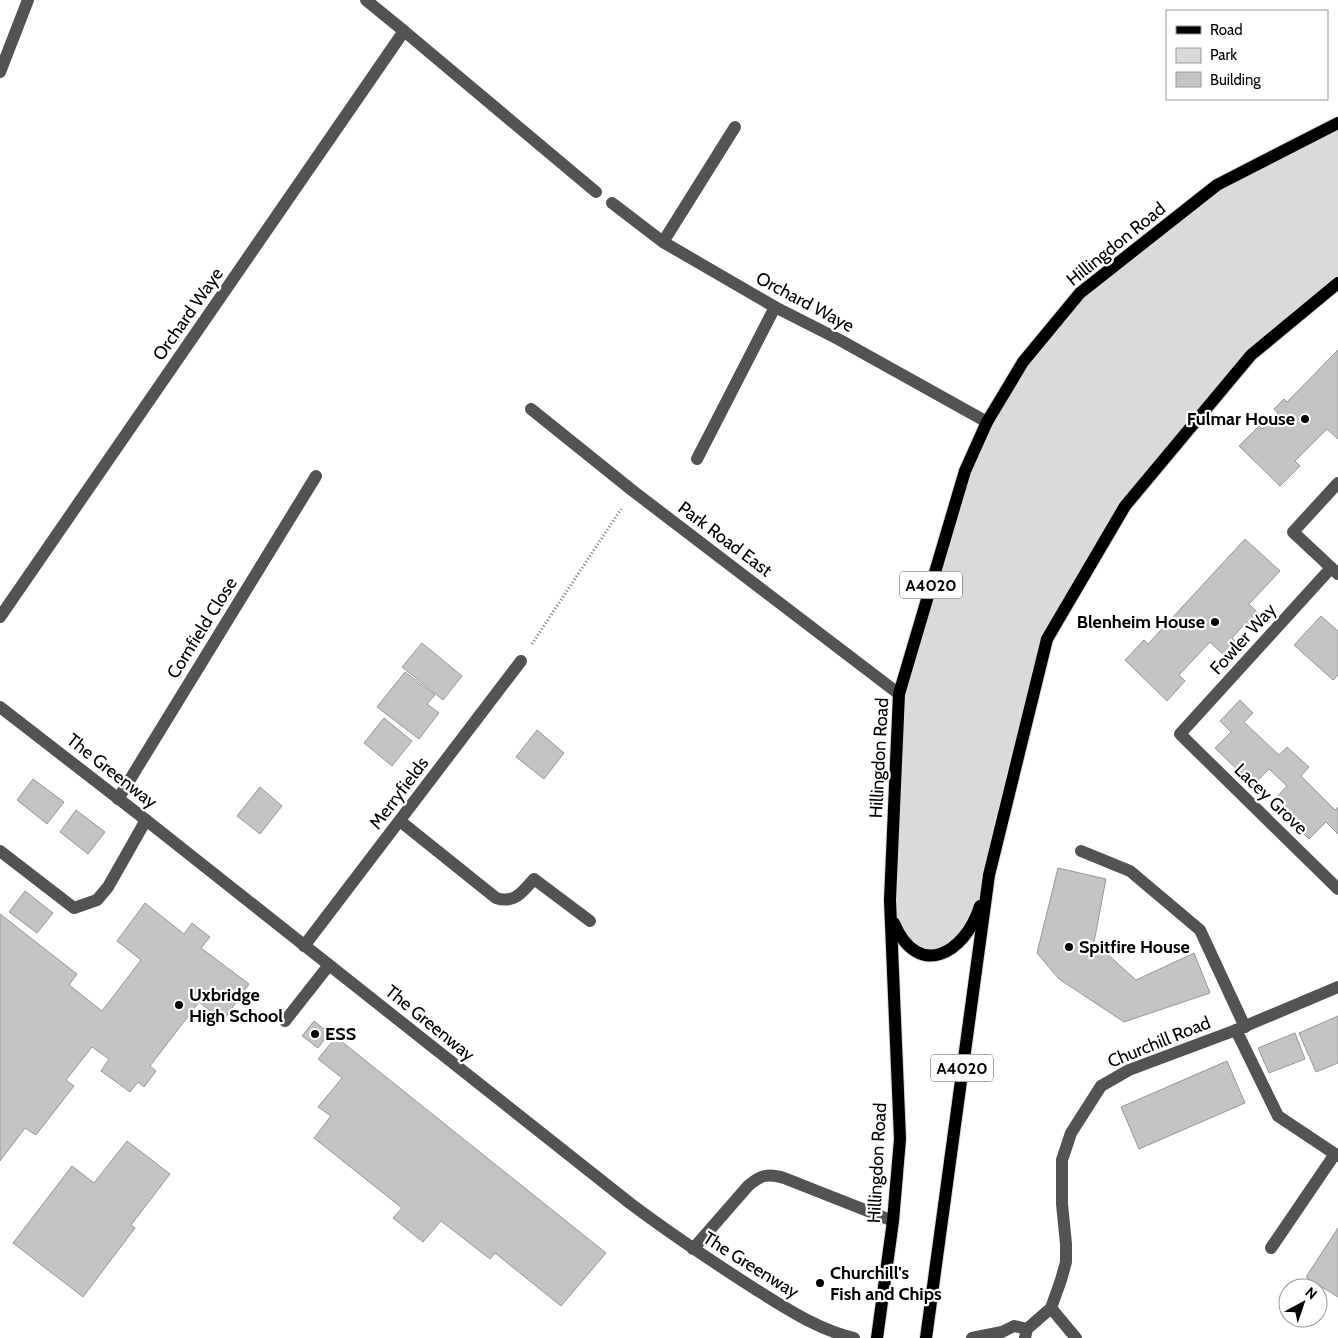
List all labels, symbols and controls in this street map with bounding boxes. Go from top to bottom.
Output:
legend [1166,10,1328,100]
text: Road [1210,21,1243,39]
text: Park [1210,46,1237,64]
text: Building [1210,71,1261,89]
street label: Hillingdon Road [1062,197,1170,291]
street label: Orchard Waye [148,263,228,365]
street label: Orchard Waye [752,267,858,337]
place label: Fulmar House [1187,408,1295,430]
marker: Fulmar House [1299,413,1311,425]
street label: Park Road East [674,497,776,581]
road number: A4020 [900,572,962,598]
street label: Cornfield Close [162,573,242,683]
street label: Fowler Way [1205,599,1281,679]
place label: Blenheim House [1077,611,1205,633]
marker: Blenheim House [1209,616,1221,628]
street label: Hillingdon Road [865,697,893,819]
street label: The Greenway [62,729,162,813]
street label: Merryfields [365,753,433,833]
street label: Lacey Grove [1230,759,1312,839]
place label: Spitfire House [1079,936,1190,958]
marker: Spitfire House [1063,941,1075,953]
street label: The Greenway [381,980,479,1066]
place label: Uxbridge High School [189,984,283,1027]
marker: Uxbridge High School [173,999,185,1011]
street label: Churchill Road [1104,1011,1214,1073]
place label: ESS [325,1023,356,1045]
marker: ESS [309,1028,321,1040]
road number: A4020 [931,1054,993,1082]
street label: Hillingdon Road [863,1102,891,1224]
street label: The Greenway [699,1227,803,1303]
place label: Churchill's Fish and Chips [830,1262,942,1305]
marker: Churchill's Fish and Chips [814,1277,826,1289]
north arrow [1278,1278,1328,1328]
text: N [1302,1283,1321,1303]

